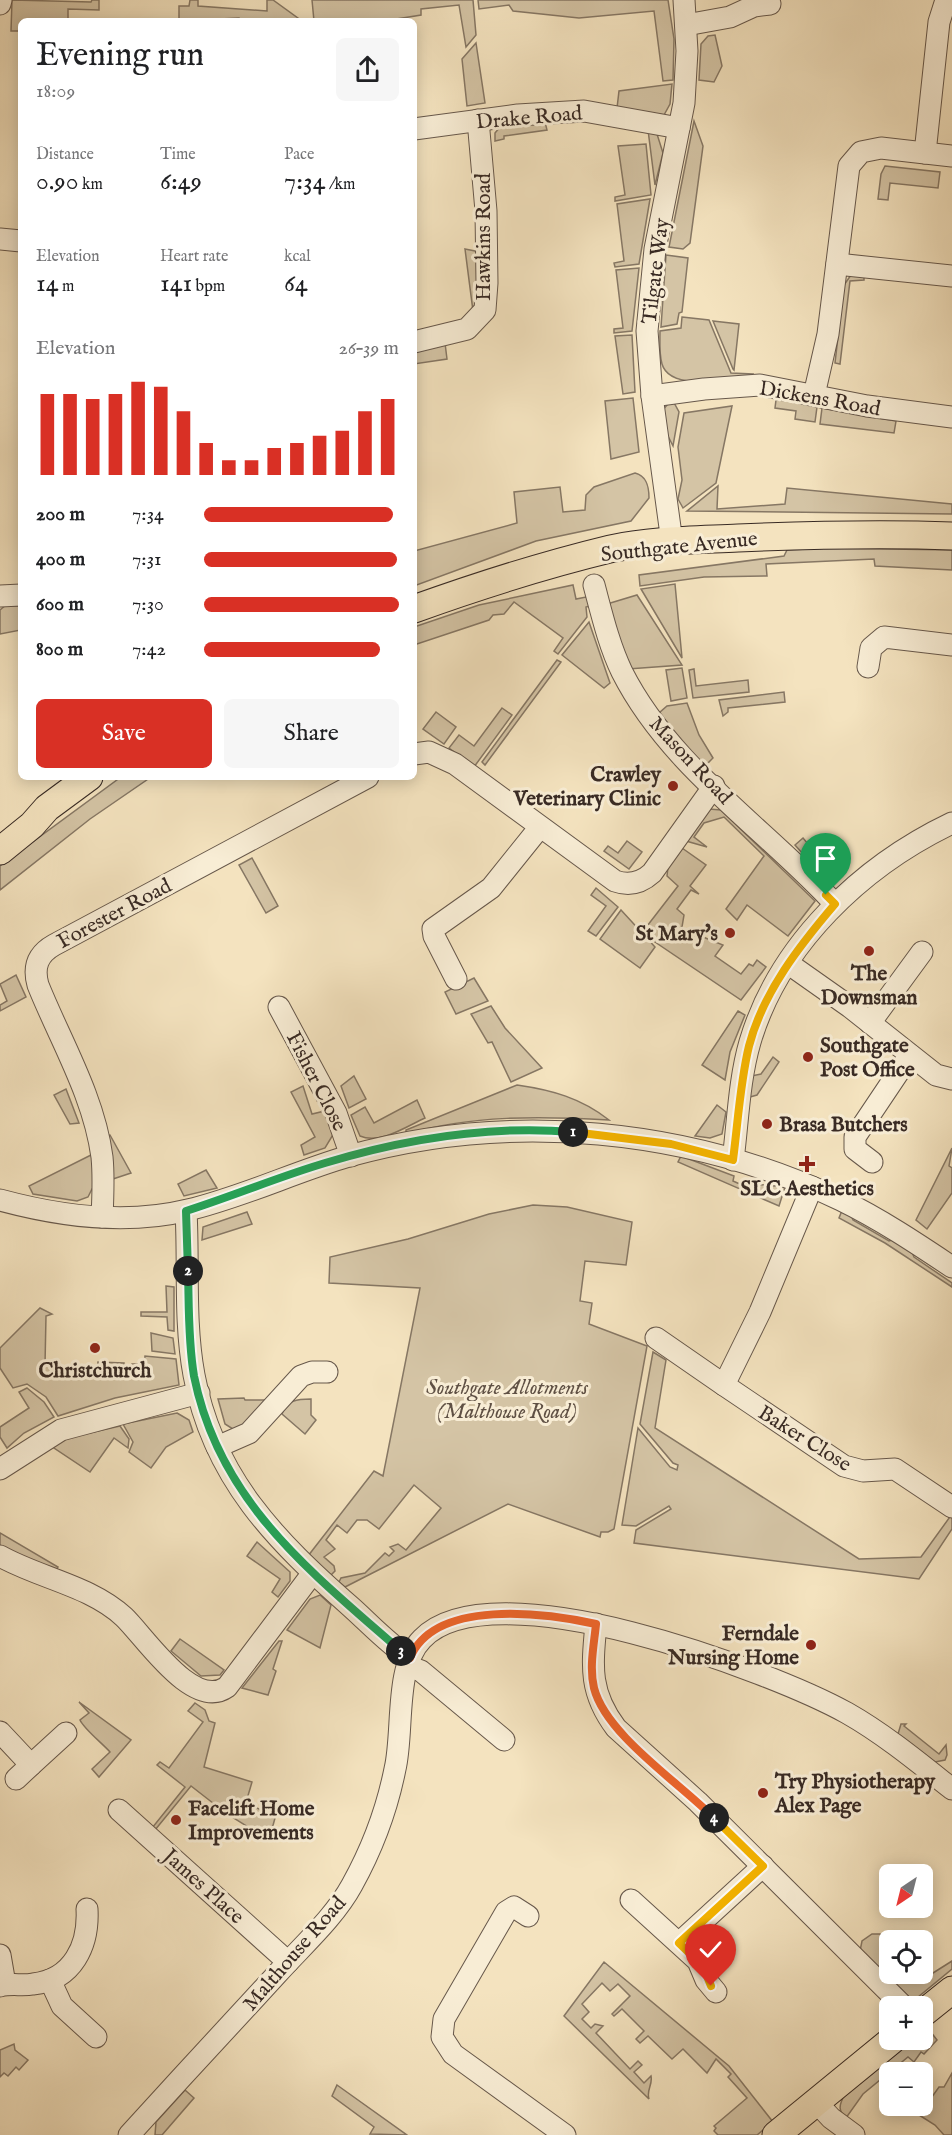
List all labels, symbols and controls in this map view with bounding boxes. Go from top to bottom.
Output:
text: Evening run [36,35,204,77]
button: share [336,38,399,101]
text: 18:09 [36,79,75,104]
street label: Drake Road [475,100,584,137]
text: Distance [36,145,94,165]
text: Time [160,145,196,165]
text: Pace [284,145,314,165]
text: 0.90 [36,165,78,198]
text: 6:49 [160,165,202,198]
text: 7:34 [284,165,325,198]
street label: Hawkins Road [471,172,498,301]
text: km [78,175,103,195]
text: /km [325,175,355,195]
street label: Tilgate Way [637,216,676,326]
text: Elevation [36,247,99,267]
text: Heart rate [160,247,228,267]
text: kcal [284,247,311,267]
text: 14 [36,267,58,300]
text: 141 [160,267,192,300]
text: 64 [284,267,308,300]
text: m [58,277,74,297]
text: bpm [192,277,225,297]
text: Elevation [36,336,115,361]
text: 26–39 m [338,336,399,361]
street label: Dickens Road [757,376,883,424]
text: 200 m [36,502,85,527]
text: 7:34 [132,502,164,527]
street label: Southgate Avenue [599,526,759,569]
text: 400 m [36,547,85,572]
text: 7:31 [132,547,162,572]
text: 600 m [36,592,84,617]
text: 7:30 [132,592,164,617]
text: 800 m [36,637,83,662]
text: 7:42 [132,637,166,662]
button: Save [36,699,212,768]
button: Share [224,699,399,768]
street label: Mason Road [642,711,738,811]
place label: Crawley Veterinary Clinic [513,762,662,813]
marker: Crawley Veterinary Clinic [666,779,680,793]
pin [800,833,851,895]
icon: arrive [809,842,842,875]
street label: Forester Road [53,873,177,956]
place label: St Mary's [636,921,718,948]
marker: St Mary's [723,926,737,940]
marker: The Downsman [862,944,876,958]
place label: The Downsman [821,961,917,1012]
street label: Fisher Close [279,1027,352,1136]
place label: Southgate Post Office [820,1033,915,1084]
marker: Southgate Post Office [801,1050,815,1064]
place label: Brasa Butchers [779,1112,908,1139]
pin: 1 [558,1117,588,1147]
marker: Brasa Butchers [760,1117,774,1131]
text: 1 [570,1122,576,1142]
marker: SLC Aesthetics [798,1155,816,1173]
place label: SLC Aesthetics [740,1176,874,1203]
pin: 2 [173,1256,203,1286]
text: 2 [184,1261,192,1281]
marker: Christchurch [88,1341,102,1355]
place label: Christchurch [39,1358,152,1385]
park label: Southgate Allotments (Malthouse Road) [426,1375,589,1426]
street label: Baker Close [753,1400,856,1479]
place label: Ferndale Nursing Home [667,1621,799,1672]
pin: 3 [386,1636,416,1666]
marker: Ferndale Nursing Home [804,1638,818,1652]
text: 3 [398,1641,404,1661]
place label: Try Physiotherapy Alex Page [774,1769,936,1820]
marker: Try Physiotherapy Alex Page [756,1786,770,1800]
place label: Facelift Home Improvements [188,1796,315,1847]
pin: 4 [699,1803,729,1833]
text: 4 [710,1808,718,1828]
marker: Facelift Home Improvements [169,1813,183,1827]
street label: James Place [155,1842,250,1931]
north arrow [879,1864,933,1918]
map controls [879,1864,933,2116]
street label: Malthouse Road [238,1890,353,2017]
pin [685,1924,736,1986]
button: locate [879,1930,933,1984]
icon: check [694,1933,727,1966]
button: + [879,1996,933,2050]
button: − [879,2062,933,2116]

